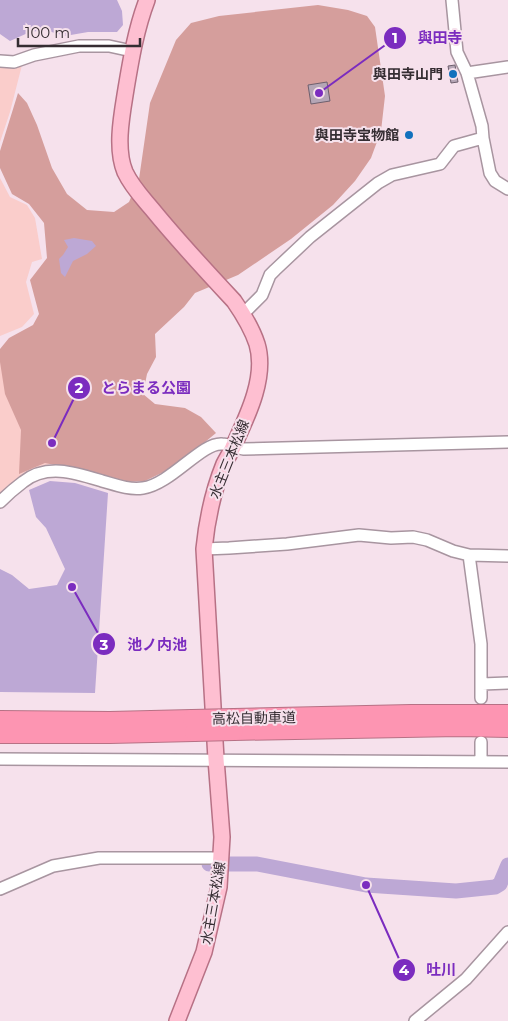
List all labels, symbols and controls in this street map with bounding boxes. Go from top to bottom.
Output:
scale bar [18,15,140,47]
text: 100 m [25,23,70,42]
callout: 與田寺 [382,23,472,53]
text: 1 [392,28,398,47]
text: 與田寺 [417,28,463,47]
place label: 與田寺山門 [373,65,443,83]
marker: 與田寺山門 [447,68,459,80]
place label: 與田寺宝物館 [315,126,399,144]
marker: 與田寺宝物館 [403,129,415,141]
callout: とらまる公園 [66,373,201,403]
text: 2 [75,378,84,397]
text: とらまる公園 [101,378,191,397]
street label: 水主三本松線 [205,417,253,501]
callout: 池ノ内池 [92,629,197,659]
text: 3 [99,635,109,654]
text: 池ノ内池 [127,635,187,654]
street label: 高松自動車道 [212,708,296,728]
street label: 水主三本松線 [197,860,229,946]
callout: 吐川 [391,955,466,985]
text: 4 [399,960,410,979]
text: 吐川 [426,960,456,979]

